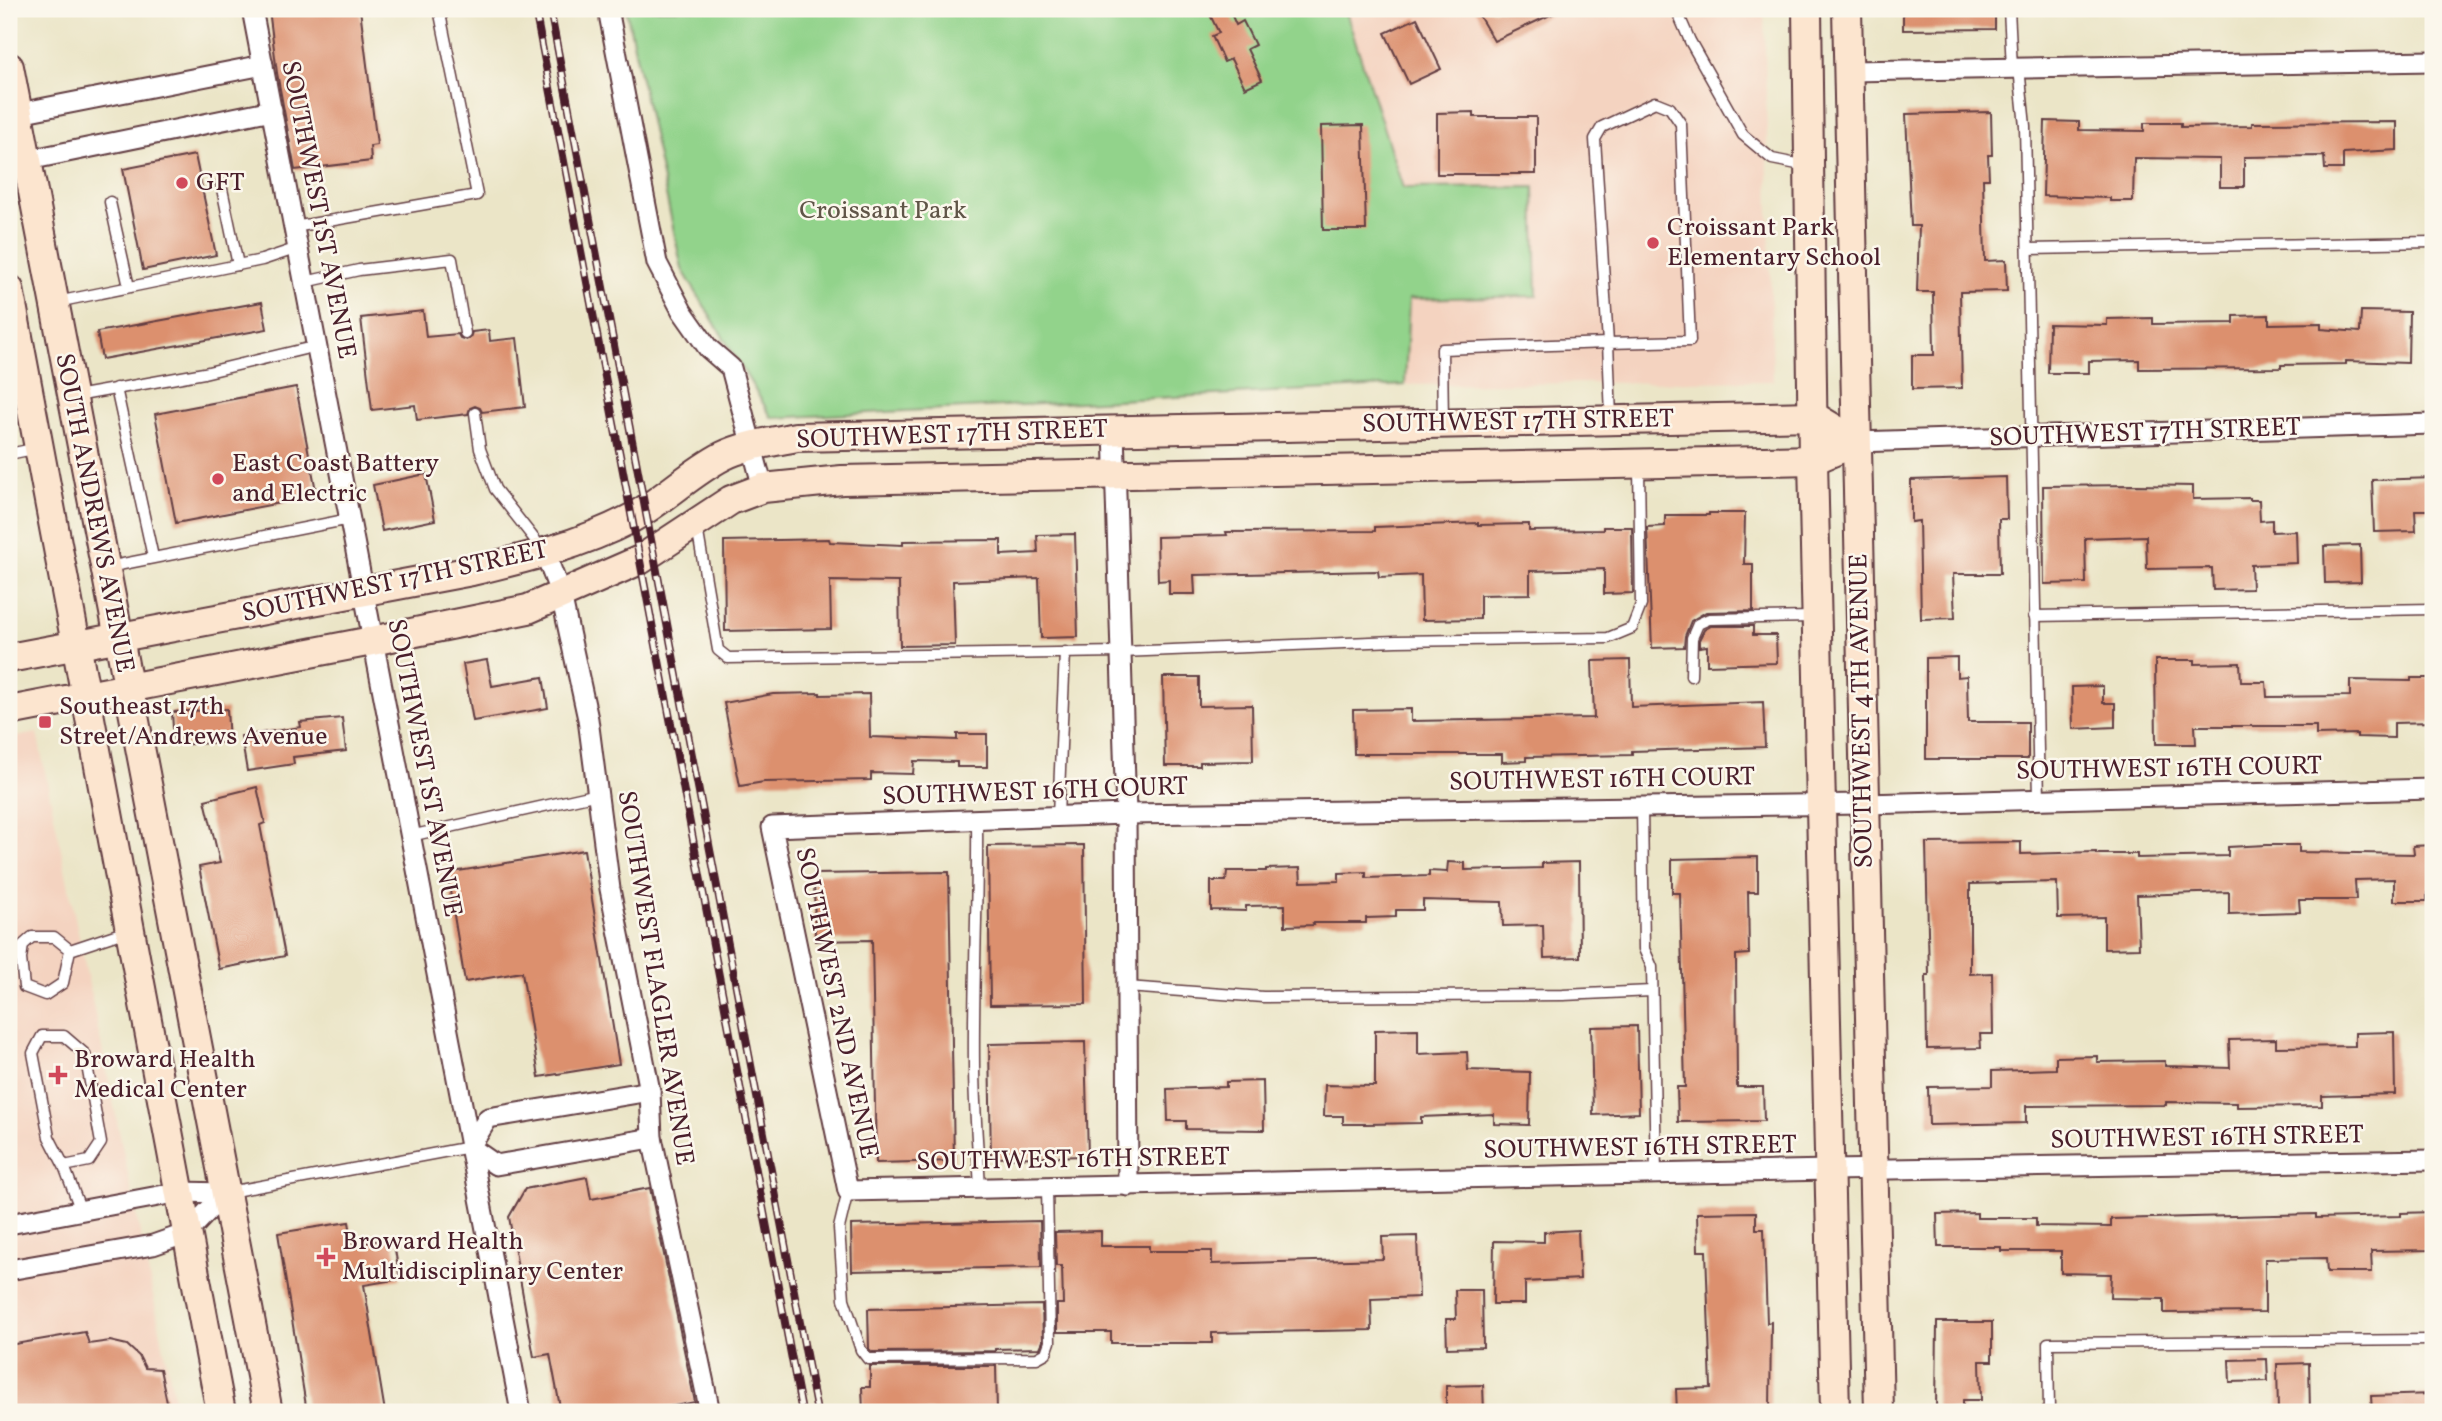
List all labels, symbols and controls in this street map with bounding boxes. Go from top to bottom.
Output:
street label: SOUTHWEST 1ST AVENUE [271,58,365,362]
place label: GFT [196,165,245,201]
marker: GFT [174,175,190,191]
park label: Croissant Park [799,193,967,229]
place label: Croissant Park Elementary School [1667,210,1881,276]
marker: Croissant Park Elementary School [1645,235,1661,251]
street label: SOUTH ANDREWS AVENUE [45,350,143,676]
street label: SOUTHWEST 17TH STREET [1362,401,1674,443]
street label: SOUTHWEST 17TH STREET [1988,410,2302,456]
street label: SOUTHWEST 17TH STREET [795,412,1109,458]
place label: East Coast Battery and Electric [232,446,439,512]
marker: East Coast Battery and Electric [210,471,226,487]
street label: SOUTHWEST 17TH STREET [239,532,551,632]
street label: SOUTHWEST 4TH AVENUE [1841,553,1883,869]
street label: SOUTHWEST 1ST AVENUE [377,616,471,920]
place label: Southeast 17th Street/Andrews Avenue [59,689,328,755]
marker: Southeast 17th Street/Andrews Avenue [37,714,53,730]
street label: SOUTHWEST 16TH COURT [2015,748,2323,790]
street label: SOUTHWEST 16TH COURT [1448,759,1756,801]
street label: SOUTHWEST 16TH COURT [881,769,1189,815]
street label: SOUTHWEST FLAGLER AVENUE [608,788,702,1168]
street label: SOUTHWEST 2ND AVENUE [785,844,887,1162]
place label: Broward Health Medical Center [74,1042,256,1108]
marker: Broward Health Medical Center [48,1065,68,1085]
street label: SOUTHWEST 16TH STREET [2050,1117,2364,1159]
street label: SOUTHWEST 16TH STREET [1483,1127,1797,1169]
street label: SOUTHWEST 16TH STREET [916,1139,1230,1181]
place label: Broward Health Multidisciplinary Center [342,1224,623,1290]
marker: Broward Health Multidisciplinary Center [316,1247,336,1267]

